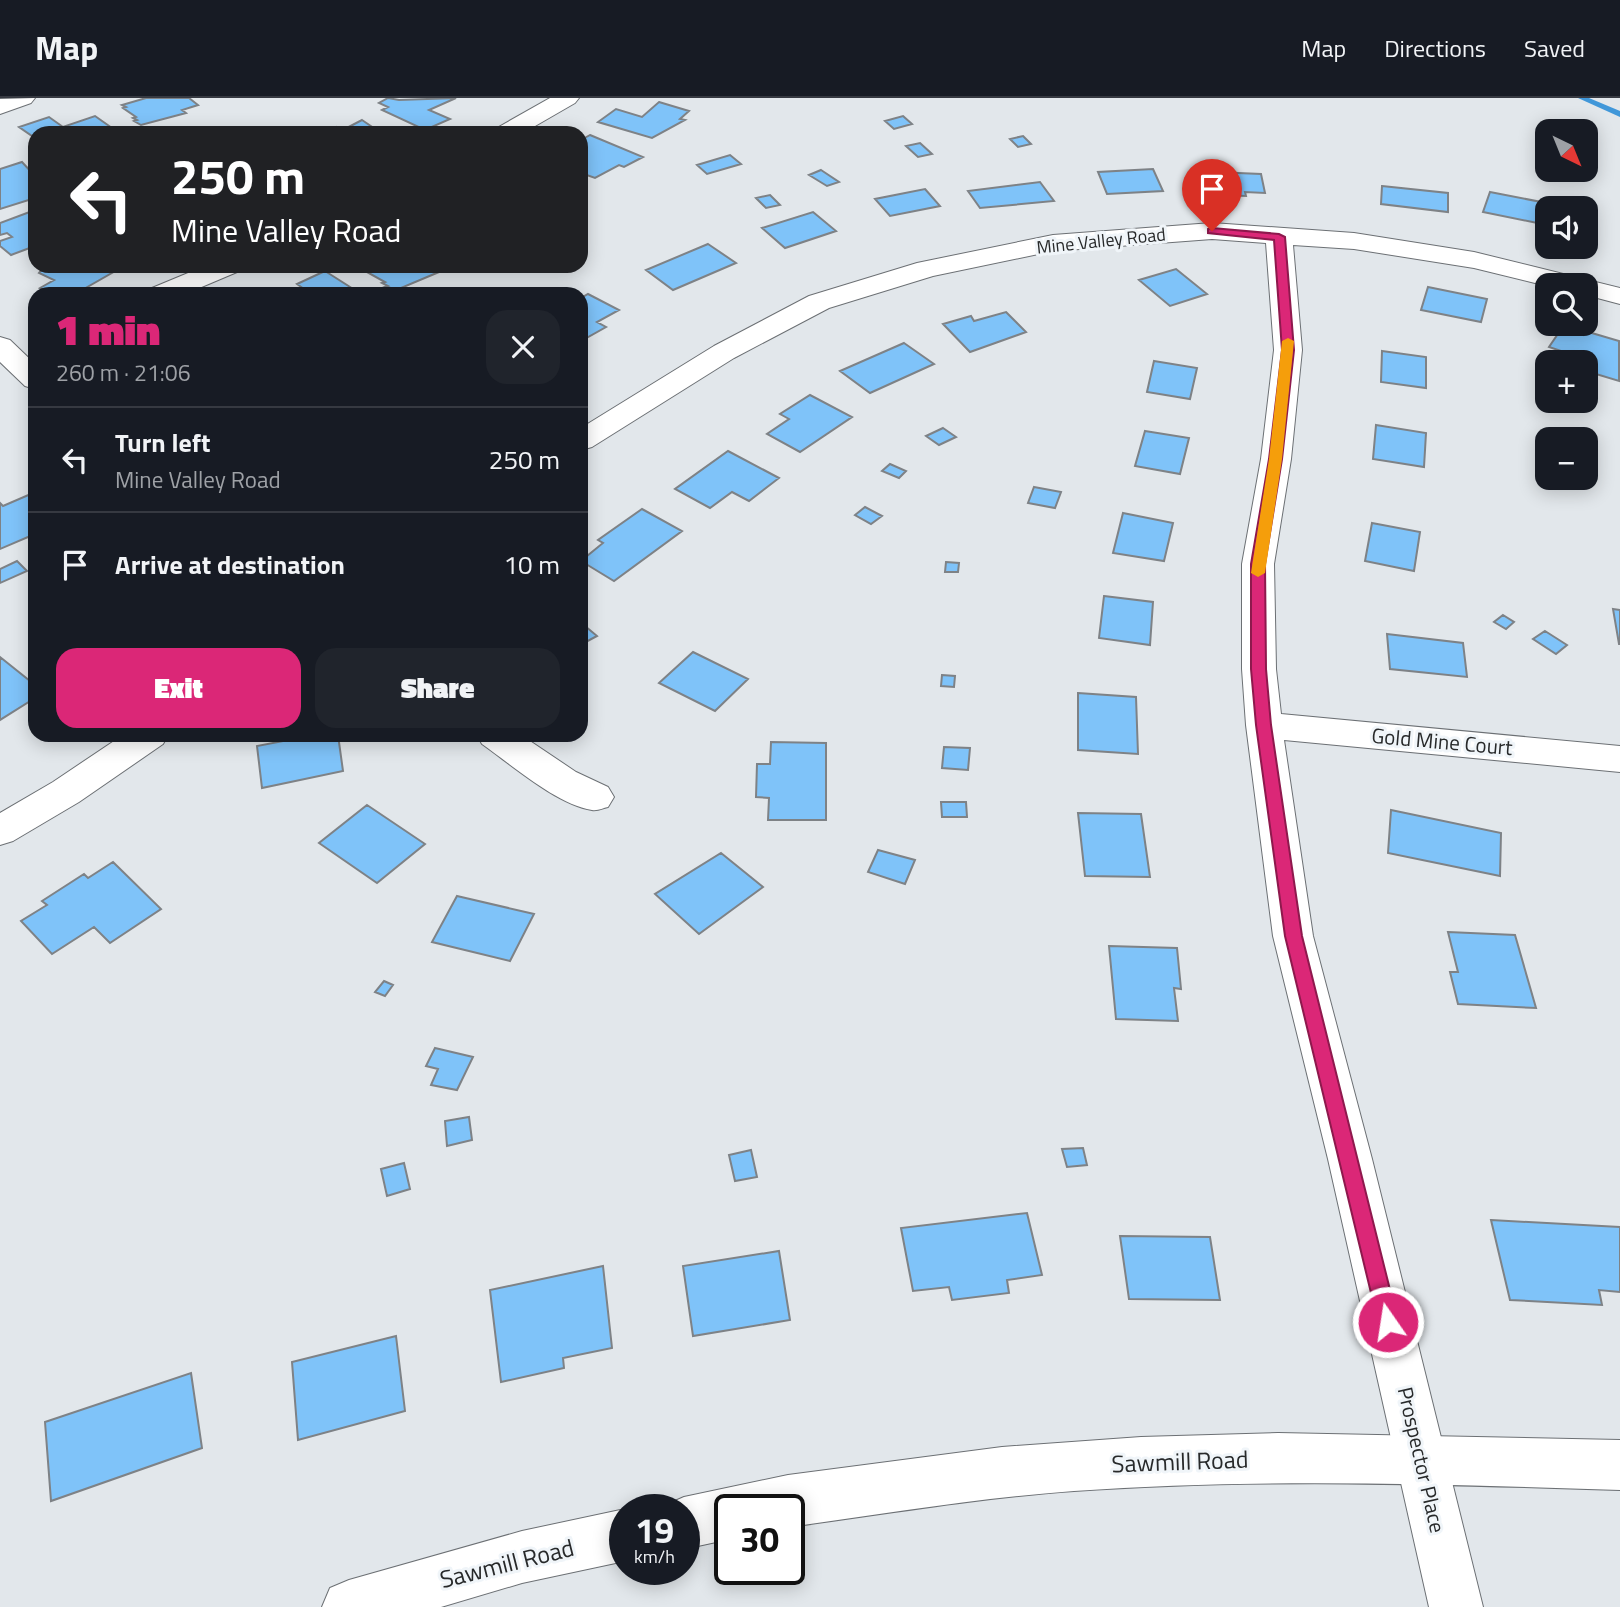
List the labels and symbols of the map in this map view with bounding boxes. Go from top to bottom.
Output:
north arrow [1535,119,1598,182]
pin [1182,159,1242,231]
street label: Mine Valley Road [1035,220,1167,261]
street label: Gold Mine Court [1370,719,1515,763]
position arrow [1351,1285,1425,1359]
street label: Prospector Place [1390,1384,1454,1536]
street label: Sawmill Road [1111,1441,1249,1481]
speed limit sign: 30 [714,1494,805,1585]
street label: Sawmill Road [436,1529,578,1597]

